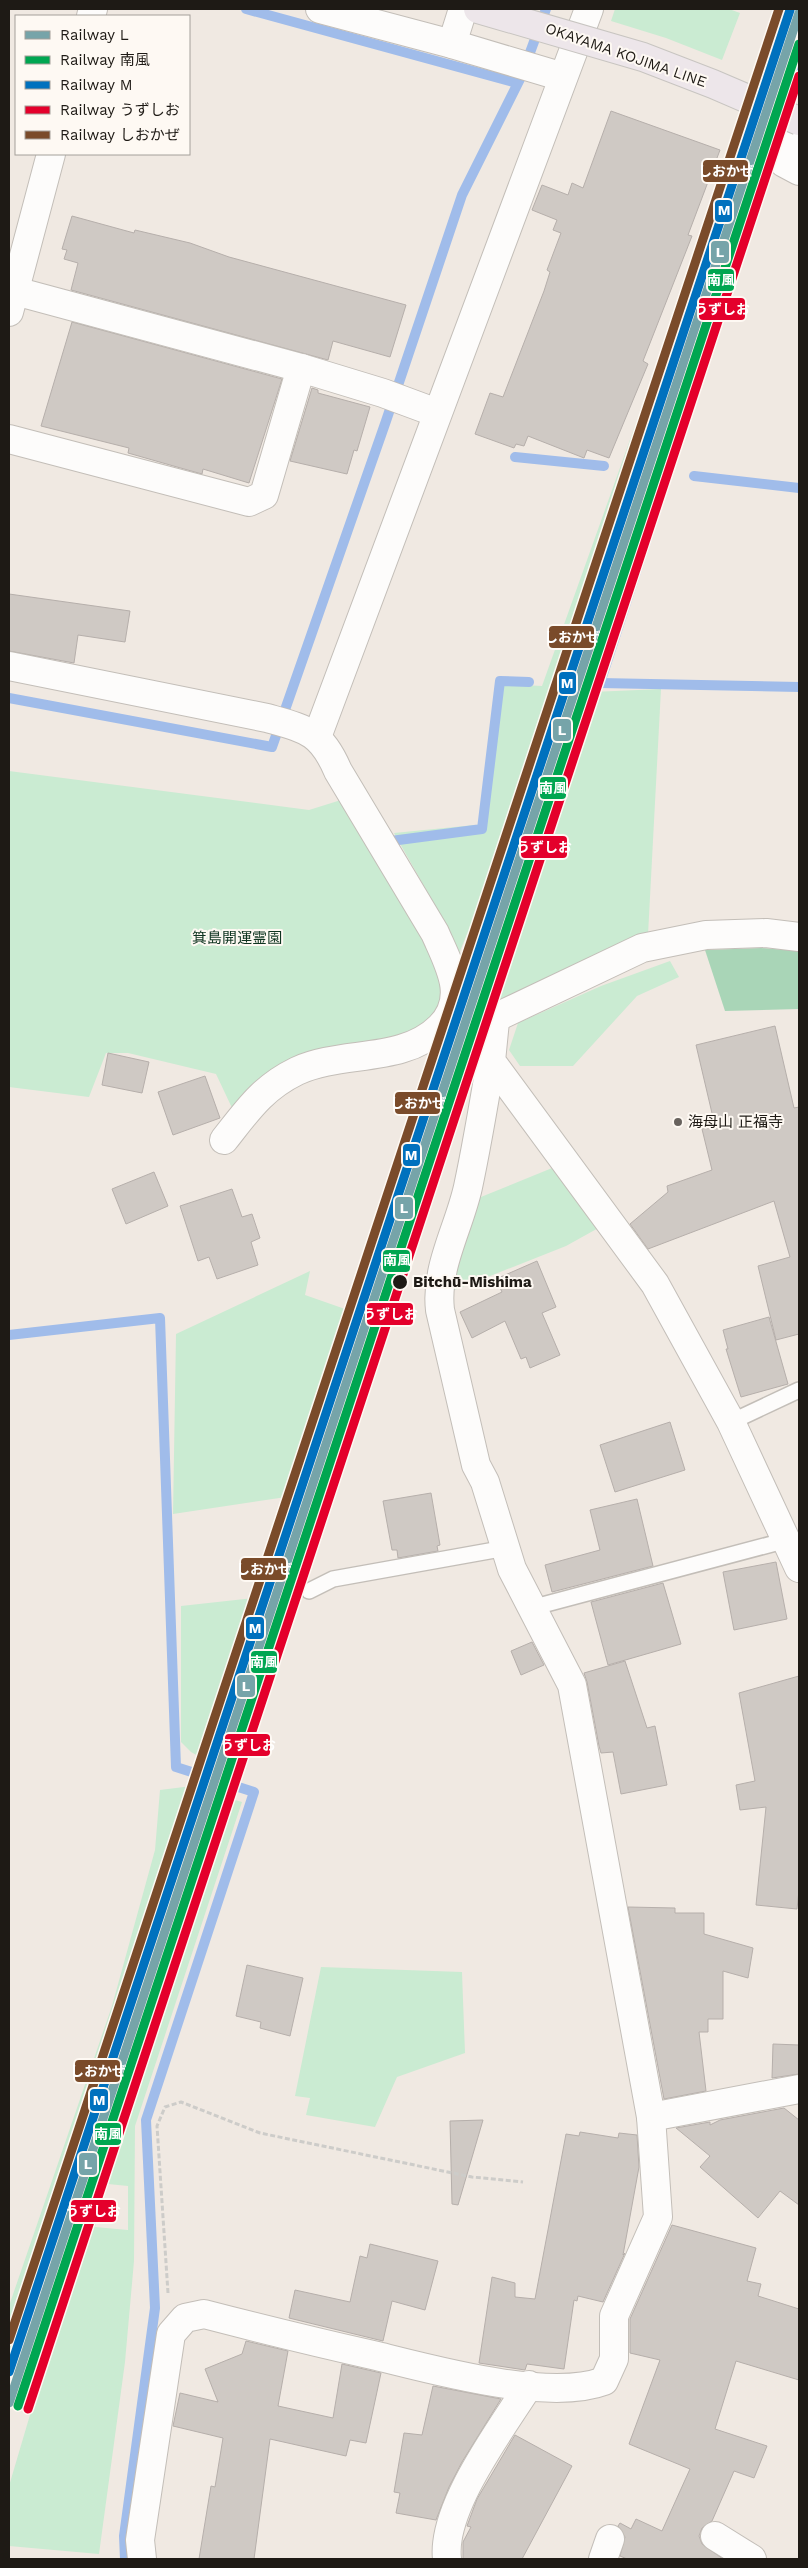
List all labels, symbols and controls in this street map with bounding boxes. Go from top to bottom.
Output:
legend [15,15,190,155]
street label: OKAYAMA KOJIMA LINE [543,19,709,91]
text: Railway L [60,26,129,44]
text: Railway 南風 [60,51,150,69]
text: Railway M [60,76,133,94]
text: Railway うずしお [60,101,180,119]
text: Railway しおかぜ [60,126,180,144]
line badge: しおかぜ [702,159,749,183]
text: しおかぜ [698,163,754,179]
line badge: M [714,199,733,223]
text: M [718,202,730,218]
line badge: L [710,240,730,264]
text: L [716,244,725,260]
line badge: 南風 [707,268,735,292]
text: 南風 [707,272,735,288]
line badge: うずしお [698,297,746,321]
text: うずしお [694,301,750,317]
line badge: しおかぜ [548,625,595,649]
text: しおかぜ [544,629,600,645]
line badge: M [558,671,577,695]
text: M [561,675,573,691]
line badge: L [552,718,572,742]
text: L [558,722,567,738]
line badge: 南風 [539,776,567,800]
text: 南風 [539,780,567,796]
line badge: うずしお [520,835,568,859]
text: うずしお [516,839,572,855]
park label: 箕島開運霊園 [192,929,282,947]
line badge: しおかぜ [394,1091,441,1115]
text: しおかぜ [390,1095,446,1111]
place label: 海母山 正福寺 [688,1113,783,1131]
marker: 海母山 正福寺 [672,1116,684,1128]
line badge: M [402,1143,421,1167]
text: M [405,1147,417,1163]
line badge: L [394,1196,414,1220]
text: L [400,1200,409,1216]
line badge: 南風 [382,1249,411,1273]
text: 南風 [383,1252,411,1268]
marker: Bitchū-Mishima [391,1273,409,1291]
place label: Bitchū-Mishima [413,1273,532,1291]
line badge: うずしお [366,1302,414,1326]
text: うずしお [362,1306,418,1322]
line badge: しおかぜ [240,1557,287,1581]
text: しおかぜ [236,1561,292,1577]
line badge: M [245,1616,265,1640]
text: M [249,1620,261,1636]
line badge: 南風 [250,1650,278,1674]
text: 南風 [250,1654,278,1670]
line badge: L [236,1674,256,1698]
text: L [242,1678,251,1694]
line badge: うずしお [224,1733,271,1757]
text: うずしお [220,1737,276,1753]
line badge: しおかぜ [74,2059,121,2083]
text: しおかぜ [70,2063,126,2079]
line badge: M [89,2088,109,2112]
text: M [93,2092,105,2108]
line badge: 南風 [94,2122,122,2146]
text: 南風 [94,2126,122,2142]
line badge: L [78,2152,98,2176]
text: L [84,2156,93,2172]
line badge: うずしお [70,2199,117,2223]
text: うずしお [65,2203,121,2219]

